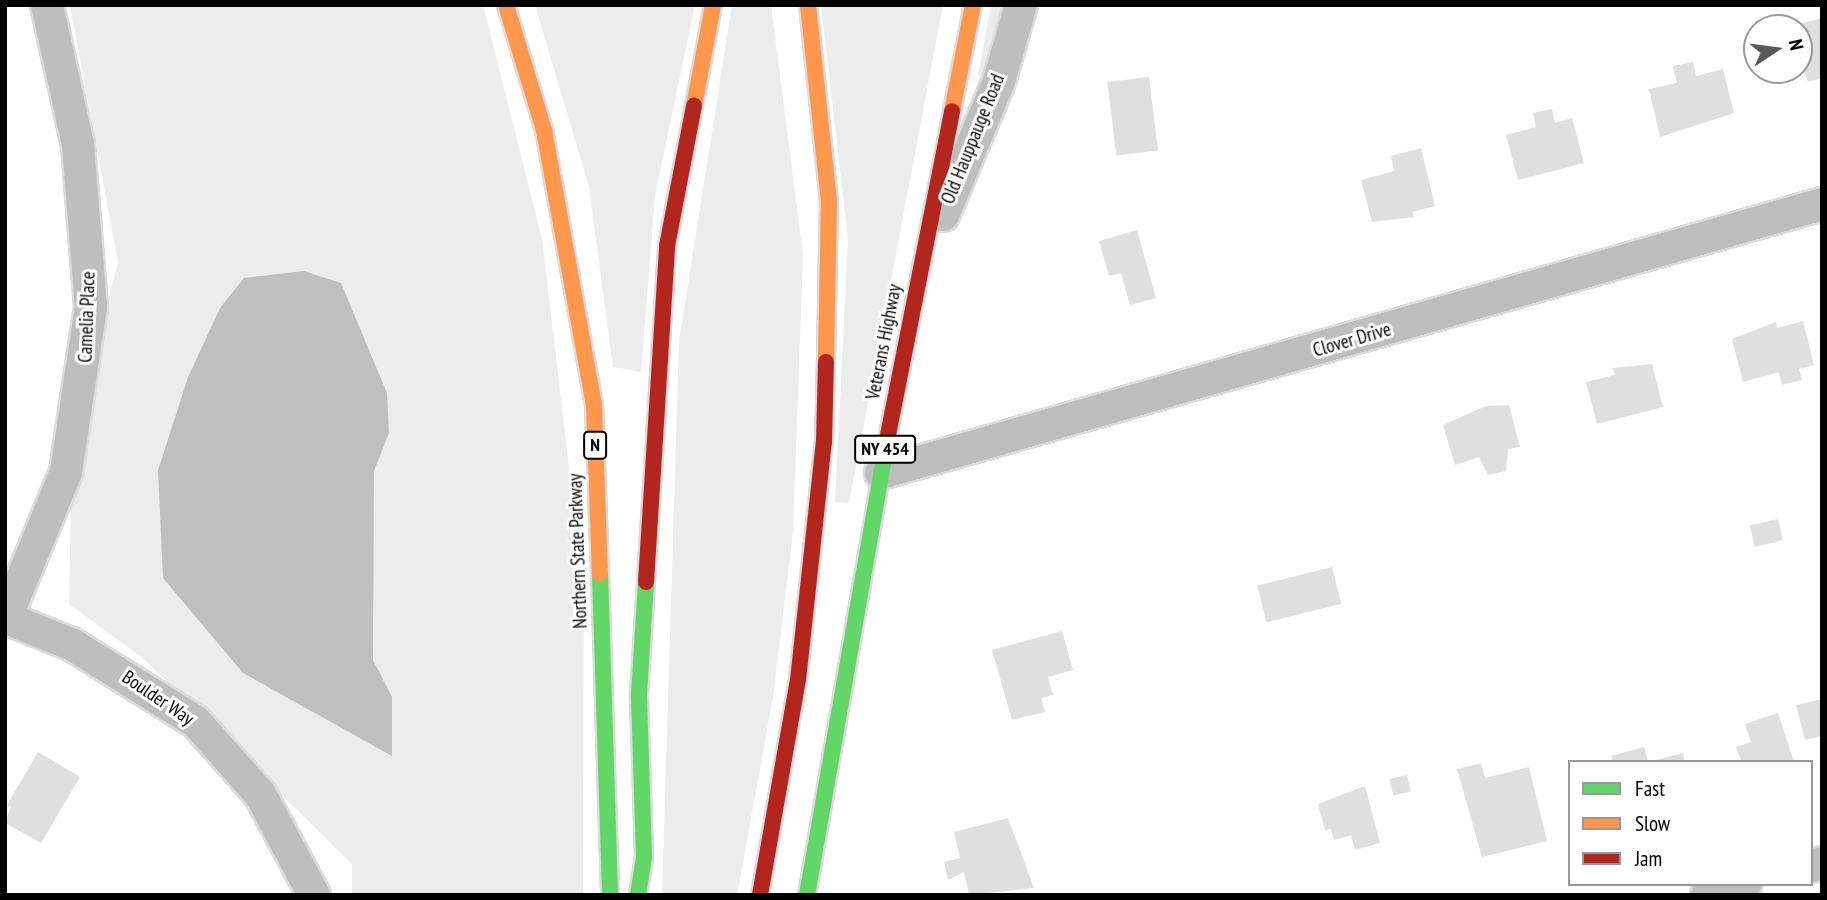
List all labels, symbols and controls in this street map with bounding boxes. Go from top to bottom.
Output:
north arrow [1743,14,1813,84]
text: N [1784,37,1809,52]
street label: Old Hauppauge Road [937,71,1009,207]
street label: Camelia Place [74,271,100,363]
street label: Veterans Highway [862,282,906,402]
street label: Clover Drive [1310,318,1394,362]
road number: N [583,430,607,460]
road number: NY 454 [854,434,917,463]
street label: Northern State Parkway [564,473,592,629]
street label: Boulder Way [118,666,198,730]
legend [1568,760,1813,886]
text: Fast [1635,775,1665,802]
text: Slow [1635,810,1670,837]
text: Jam [1635,845,1662,872]

